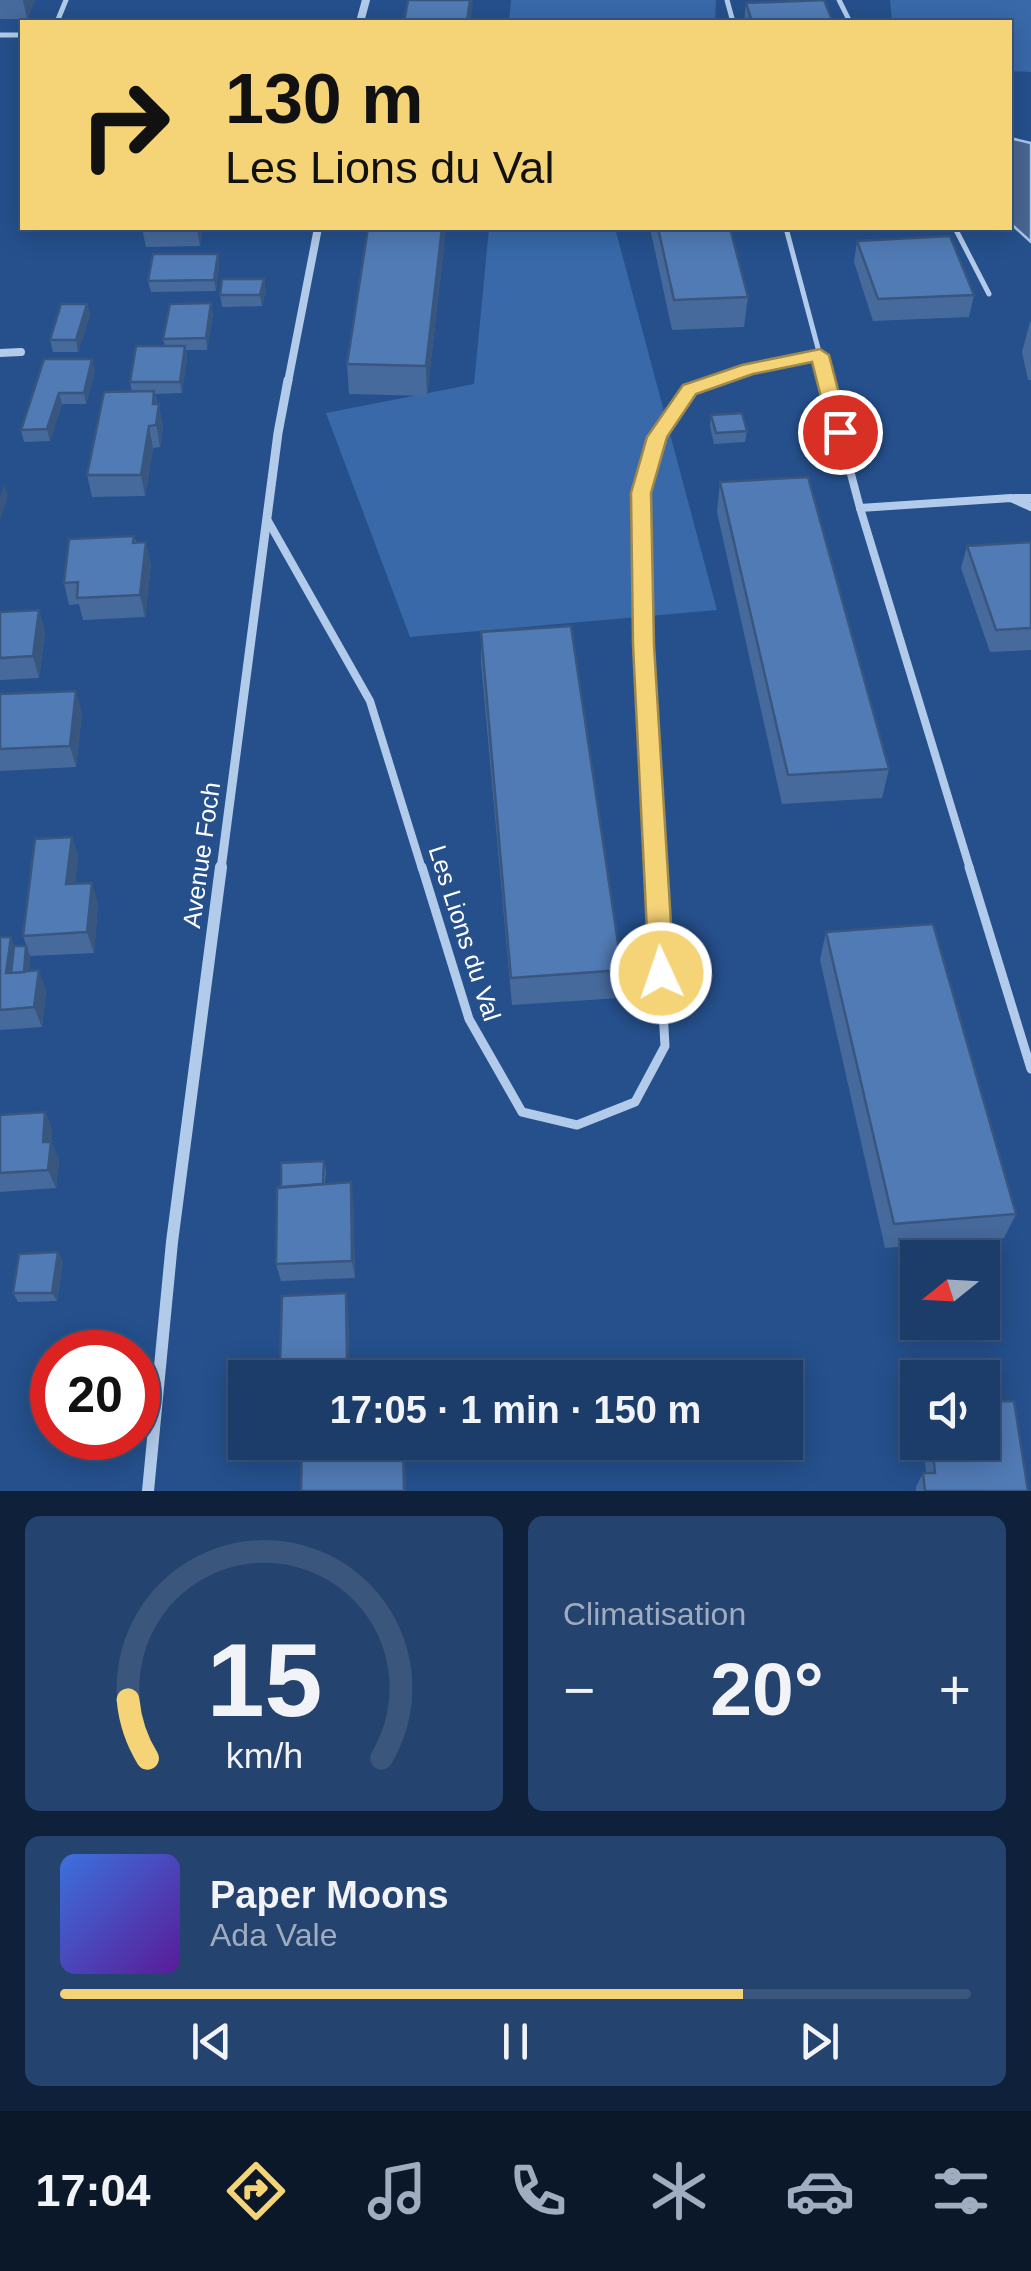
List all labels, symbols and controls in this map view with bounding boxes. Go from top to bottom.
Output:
icon: right [60,60,190,190]
text: 130 m [225,60,423,138]
text: Les Lions du Val [225,142,554,193]
pin [798,390,883,475]
icon: arrive [813,405,868,460]
street label: Avenue Foch [177,780,225,930]
street label: Les Lions du Val [423,842,507,1024]
position arrow [609,921,713,1025]
north arrow [900,1240,1000,1340]
map controls [900,1240,1000,1460]
speed limit sign: 20 [30,1330,160,1460]
button: sound [900,1360,1000,1460]
text: 17:05 · 1 min · 150 m [330,1389,701,1431]
text: Climatisation [563,1596,746,1632]
text: 15 [206,1622,322,1738]
text: 20° [710,1647,824,1731]
text: − [563,1659,595,1721]
text: + [939,1659,971,1721]
text: km/h [225,1736,303,1776]
text: Paper Moons [210,1874,449,1916]
text: Ada Vale [210,1917,338,1953]
icon: previous [184,2014,239,2069]
icon: pause [488,2014,543,2069]
icon: next [792,2014,847,2069]
icon: directions [221,2156,291,2226]
icon: music [362,2156,432,2226]
icon: phone [503,2156,573,2226]
icon: climate [644,2156,714,2226]
icon: car [785,2156,855,2226]
icon: filters [926,2156,996,2226]
text: 17:04 [35,2165,151,2216]

